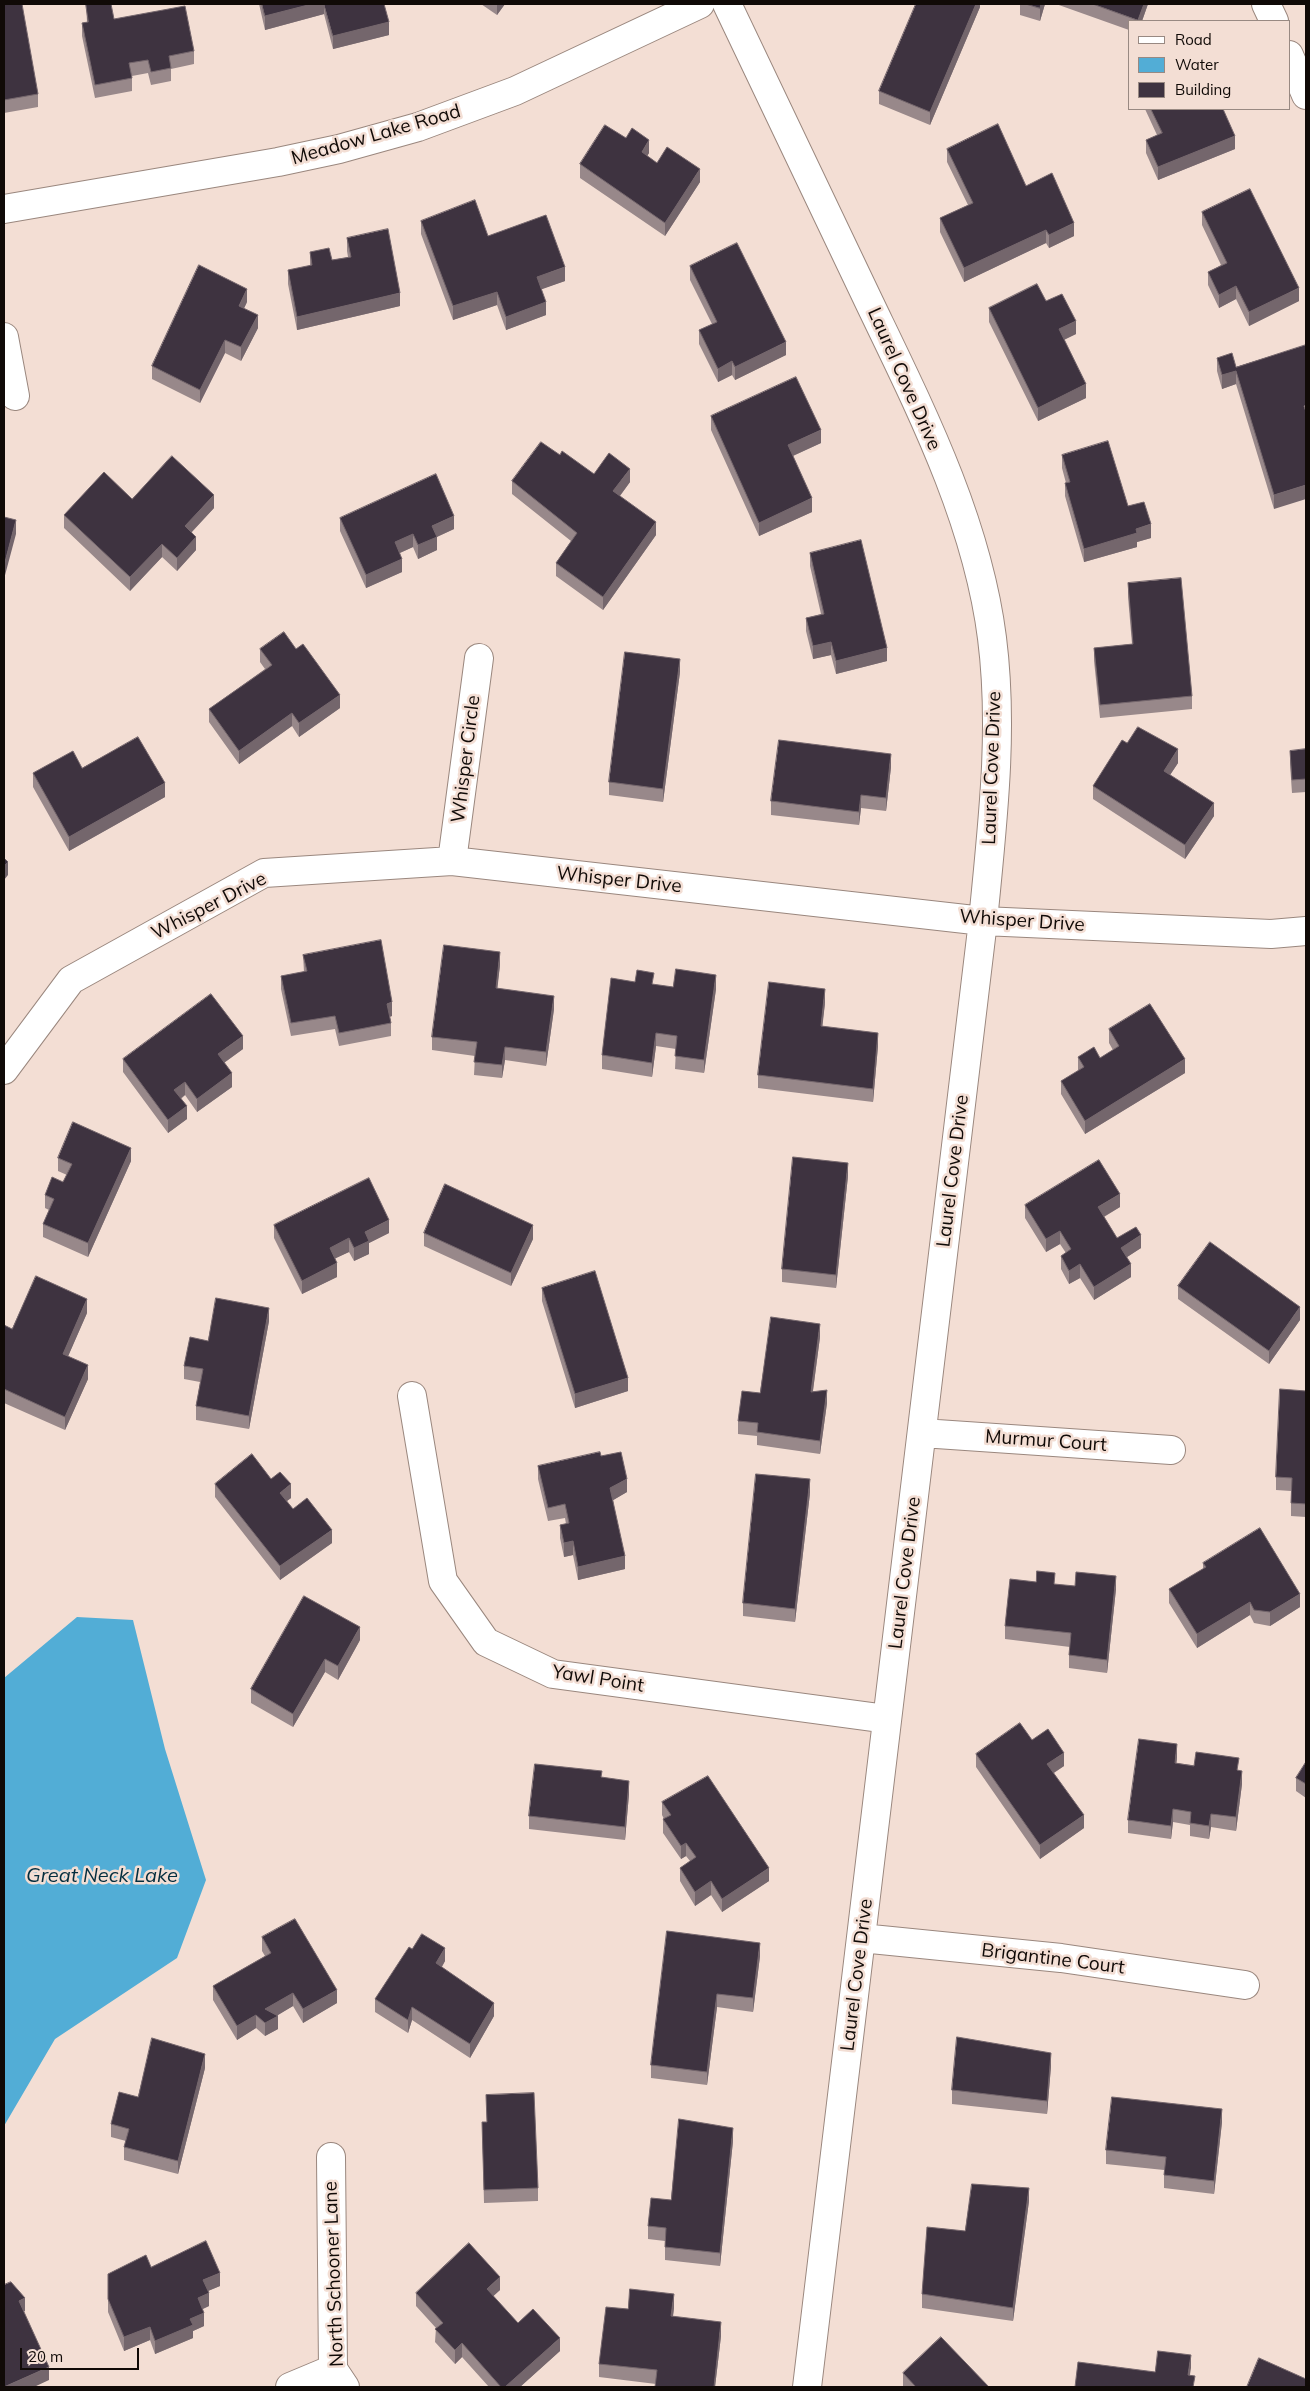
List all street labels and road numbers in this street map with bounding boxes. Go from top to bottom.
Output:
street label: Meadow Lake Road [289,100,463,170]
street label: Laurel Cove Drive [862,304,946,454]
street label: Laurel Cove Drive [978,691,1006,845]
street label: Whisper Circle [447,694,485,824]
street label: Whisper Drive [555,862,683,898]
street label: Whisper Drive [148,867,270,945]
street label: Whisper Drive [959,905,1085,937]
street label: Laurel Cove Drive [932,1093,974,1249]
street label: Murmur Court [984,1425,1108,1457]
street label: Laurel Cove Drive [884,1495,926,1651]
street label: Yawl Point [551,1661,645,1697]
street label: Laurel Cove Drive [836,1897,878,2053]
street label: Brigantine Court [980,1939,1126,1979]
street label: North Schooner Lane [319,2181,349,2367]

